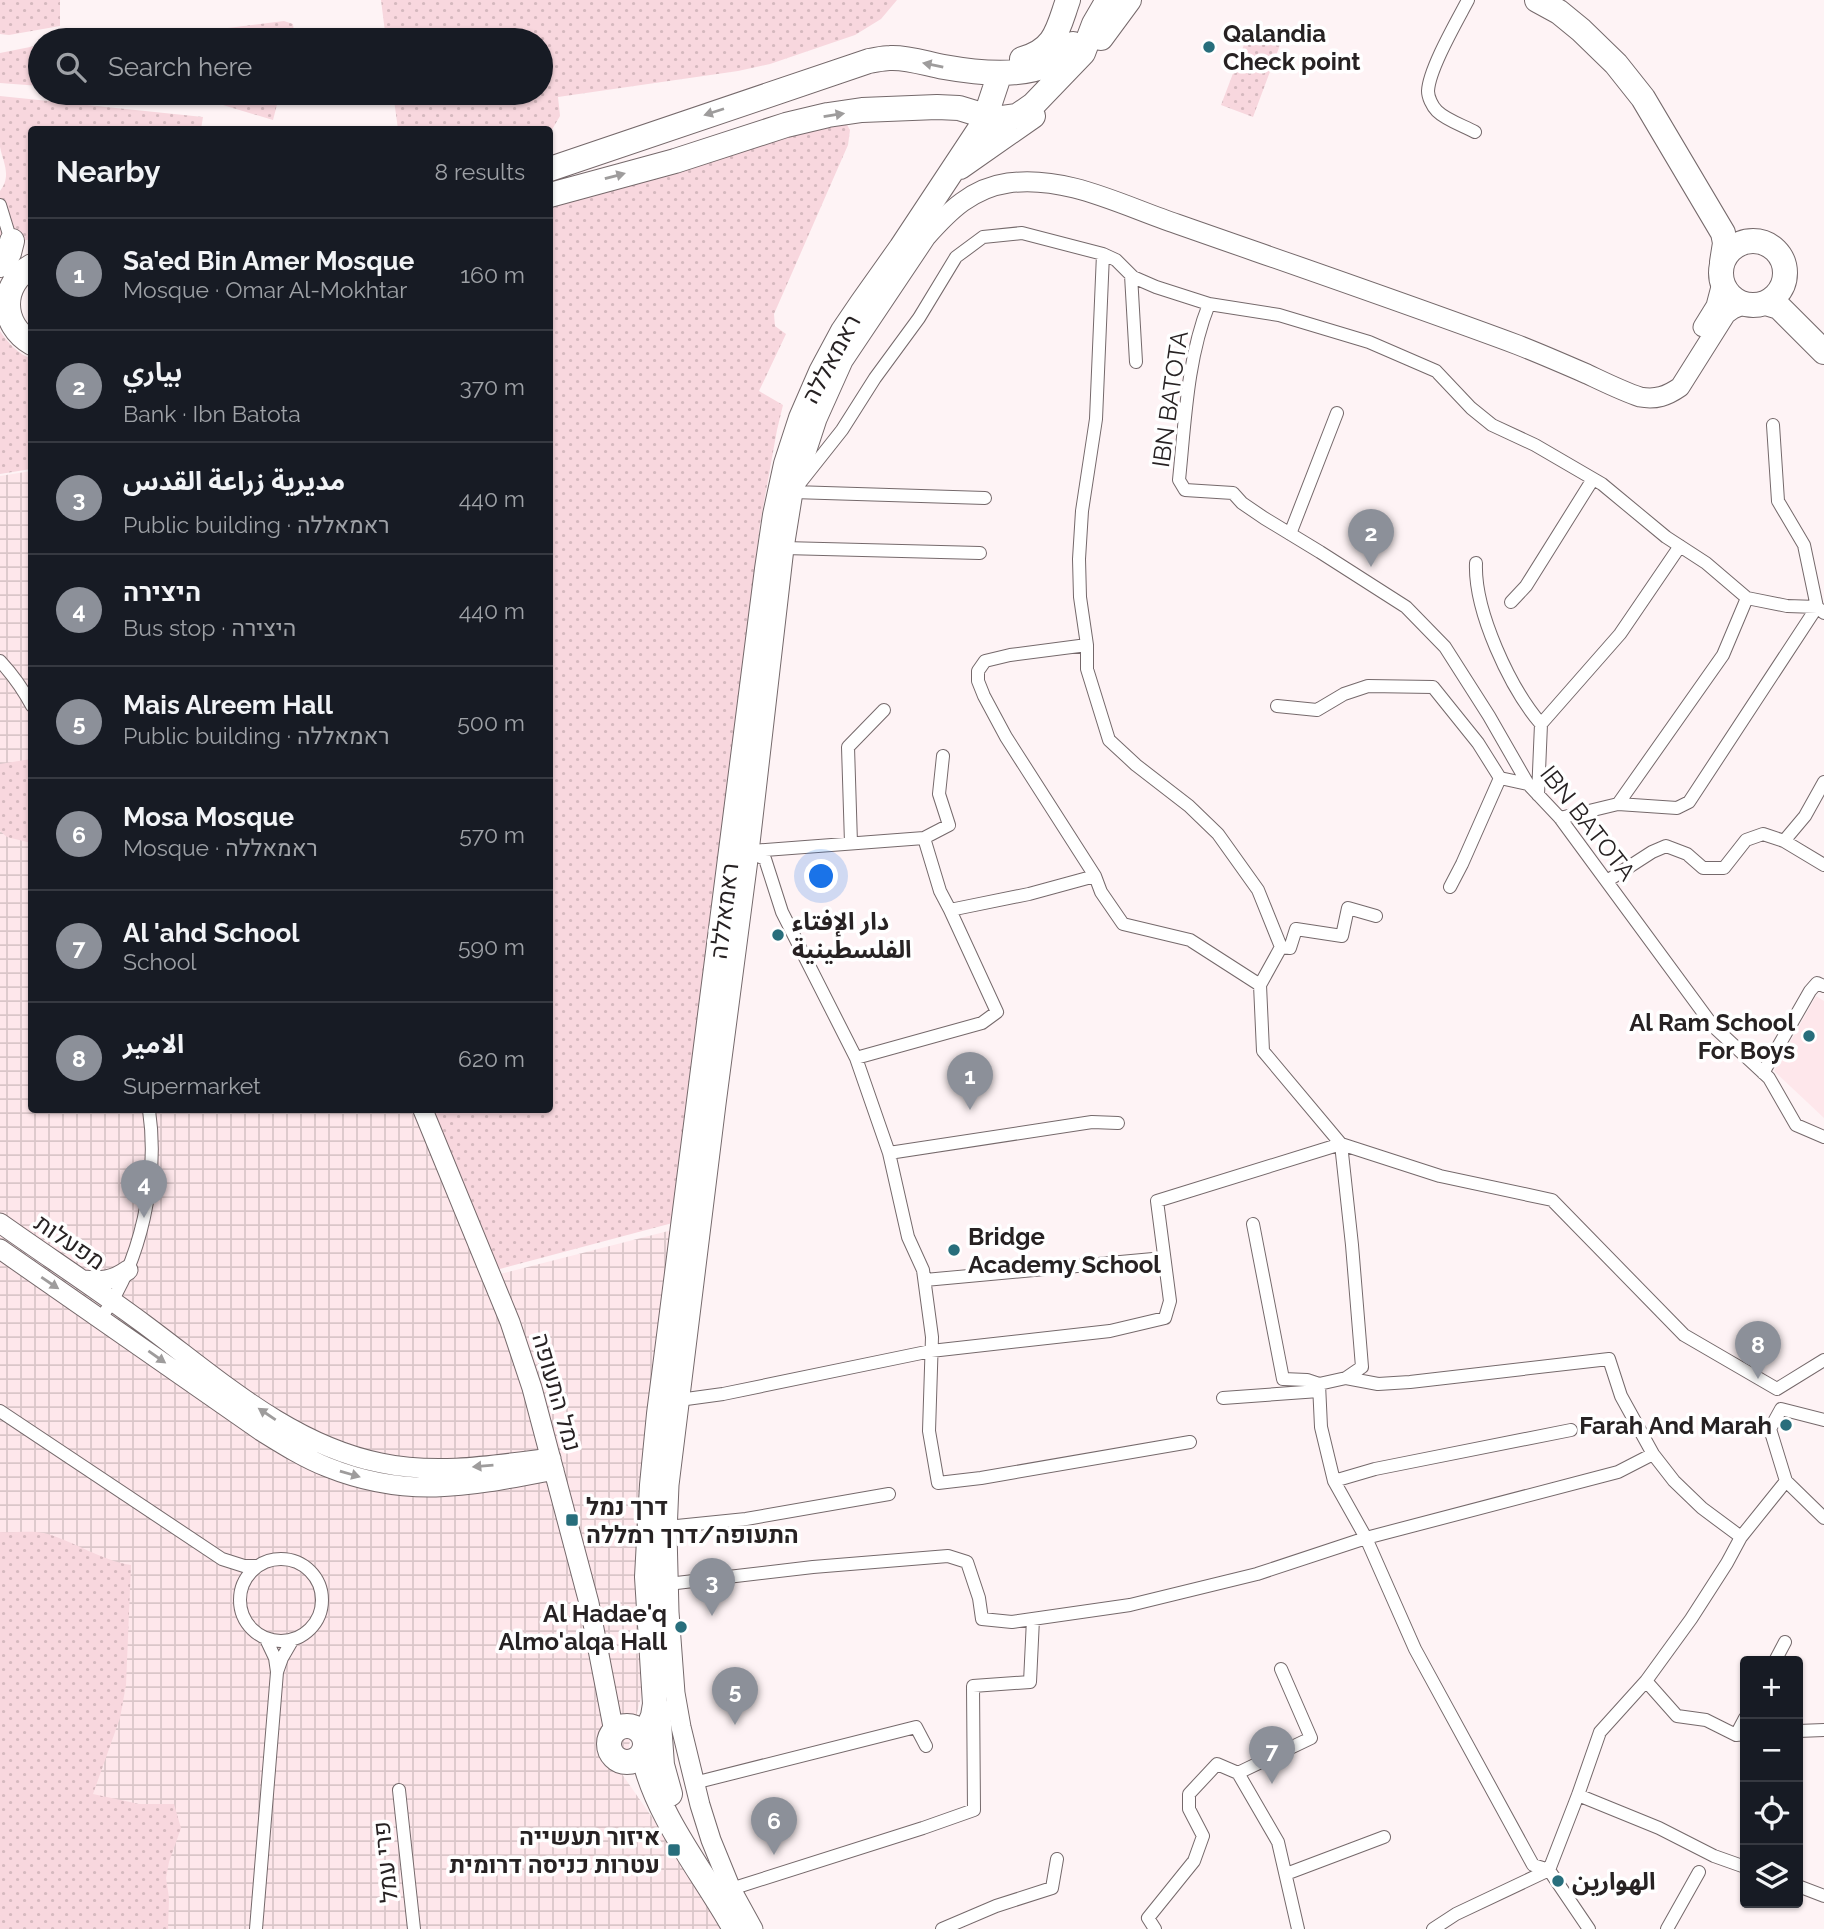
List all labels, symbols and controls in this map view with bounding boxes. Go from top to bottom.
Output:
place label: Qalandia Check point [1223,19,1361,76]
search box [28,28,553,105]
marker: Qalandia Check point [1201,39,1217,55]
icon: search [52,48,90,86]
text: Search here [108,52,252,82]
one-way arrow [922,59,944,70]
one-way arrow [704,107,725,118]
one-way arrow [823,109,845,120]
text: Nearby [56,154,160,189]
text: 8 results [434,158,525,185]
one-way arrow [604,170,626,181]
text: Sa'ed Bin Amer Mosque [123,246,414,276]
text: 1 [73,261,85,288]
text: 160 m [460,261,525,288]
text: Mosque · Omar Al-Mokhtar [123,276,407,303]
street label: ראמאללה [796,310,866,408]
street label: IBN BATOTA [1146,329,1194,469]
text: بياري [123,357,182,387]
text: 2 [73,373,85,400]
text: 370 m [460,373,525,400]
text: Bank · Ibn Batota [123,400,301,427]
text: مديرية زراعة القدس [123,466,345,496]
text: 3 [73,485,85,512]
text: 440 m [459,485,525,512]
pin: 2 [1348,509,1394,567]
text: Public building · ראמאללה [123,511,390,538]
text: היצירה [123,577,201,607]
text: 4 [72,597,86,624]
text: 440 m [459,597,525,624]
text: Bus stop · היצירה [123,614,296,641]
text: Mais Alreem Hall [123,690,333,720]
text: 5 [73,709,85,736]
text: 500 m [457,709,525,736]
text: Public building · ראמאללה [123,722,390,749]
street label: IBN BATOTA [1534,760,1642,886]
text: Mosa Mosque [123,802,294,832]
text: 6 [72,821,86,848]
text: 570 m [459,821,525,848]
text: Mosque · ראמאללה [123,834,318,861]
your location [804,859,838,893]
street label: ראמאללה [704,861,744,961]
place label: دار الإفتاء الفلسطينية [792,907,912,964]
text: Al 'ahd School [123,918,299,948]
marker: دار الإفتاء الفلسطينية [770,927,786,943]
text: 7 [73,933,85,960]
text: 590 m [458,933,525,960]
text: School [123,948,197,975]
place label: Al Ram School For Boys [1629,1008,1795,1065]
marker: Al Ram School For Boys [1801,1028,1817,1044]
text: الامير [123,1029,184,1059]
text: 8 [72,1045,86,1072]
text: 620 m [458,1045,525,1072]
pin: 1 [947,1052,993,1110]
text: Supermarket [123,1072,261,1099]
pin: 4 [121,1160,167,1218]
street label: מפעלות [29,1208,111,1276]
place label: Bridge Academy School [968,1222,1161,1279]
marker: Bridge Academy School [946,1242,962,1258]
one-way arrow [41,1276,60,1289]
pin: 8 [1735,1321,1781,1379]
street label: נמל התעופה [526,1330,588,1454]
one-way arrow [148,1350,166,1364]
one-way arrow [257,1407,277,1420]
place label: Farah And Marah [1579,1411,1772,1440]
marker: Farah And Marah [1778,1417,1794,1433]
one-way arrow [472,1461,494,1472]
one-way arrow [340,1470,361,1480]
place label: דרך נמל התעופה/דרך רמללה [586,1492,799,1549]
marker: דרך נמל התעופה/דרך רמללה [564,1512,580,1528]
pin: 3 [689,1558,735,1616]
place label: Al Hadae'q Almo'alqa Hall [498,1599,667,1656]
marker: Al Hadae'q Almo'alqa Hall [673,1619,689,1635]
map controls [1740,1656,1803,1908]
button: + [1740,1656,1803,1719]
pin: 5 [712,1667,758,1725]
button: − [1740,1719,1803,1782]
pin: 7 [1249,1726,1295,1784]
button: locate [1740,1782,1803,1845]
pin: 6 [751,1797,797,1855]
street label: פרי עמל [366,1820,404,1904]
place label: איזור תעשייה עטרות כניסה דרומית [449,1822,660,1879]
marker: איזור תעשייה עטרות כניסה דרומית [666,1842,682,1858]
button: layers [1740,1845,1803,1908]
place label: الهوارين [1572,1867,1656,1896]
marker: الهوارين [1550,1873,1566,1889]

